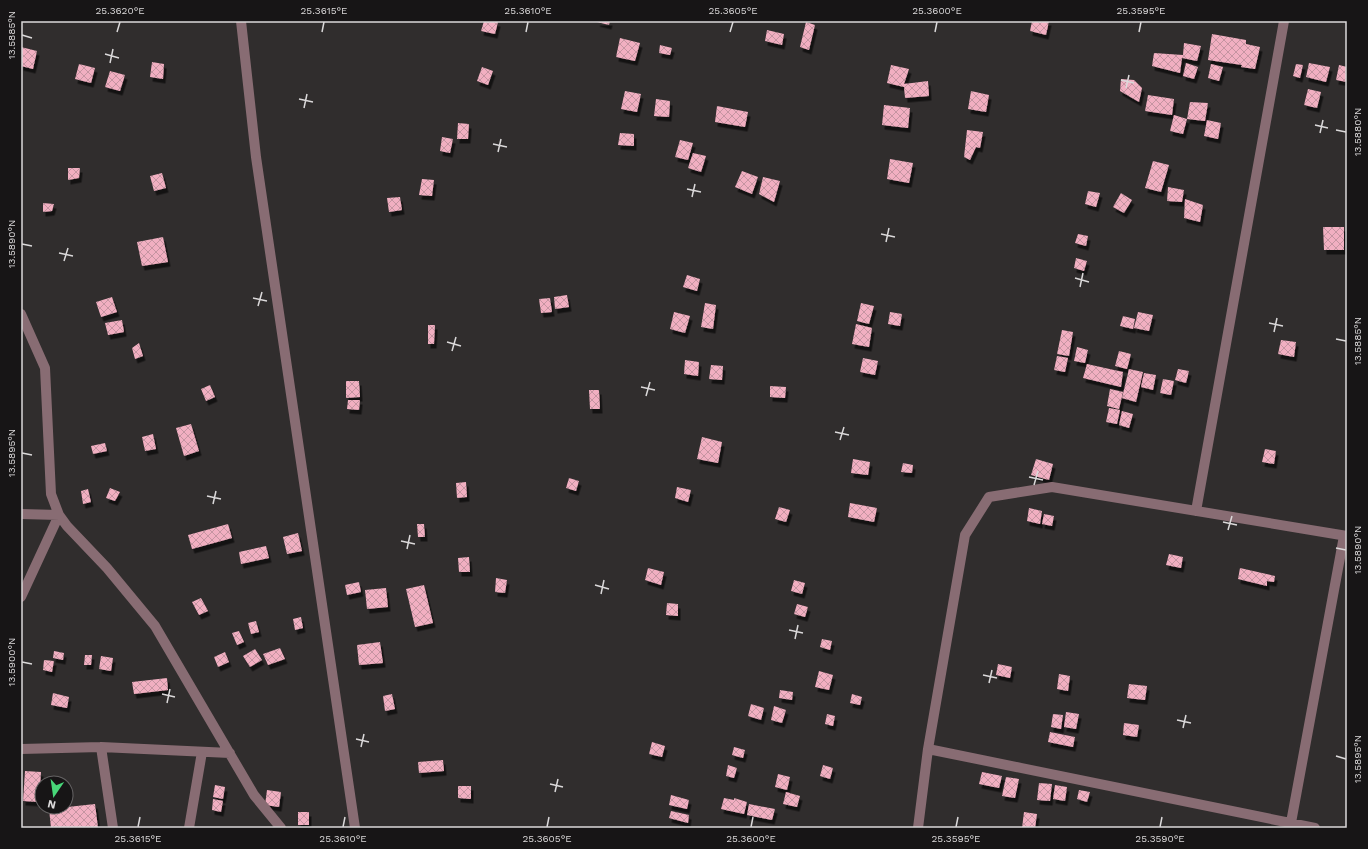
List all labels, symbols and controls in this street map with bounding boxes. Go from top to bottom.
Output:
text: 25.3620°E [95,5,145,16]
text: 25.3615°E [301,5,347,16]
text: 25.3610°E [504,5,552,16]
text: 25.3605°E [708,5,758,16]
text: 25.3600°E [912,5,962,16]
text: 25.3595°E [1117,5,1165,16]
text: 13.5885°N [6,11,17,59]
text: 13.5880°N [1352,108,1363,156]
text: 13.5890°N [6,220,17,268]
text: 13.5885°N [1352,317,1363,365]
text: 13.5895°N [6,429,17,477]
text: 13.5890°N [1352,526,1363,574]
text: 13.5900°N [6,638,17,686]
text: 13.5895°N [1352,735,1363,783]
north arrow [34,775,74,815]
text: N [46,797,57,812]
text: 25.3615°E [115,833,161,844]
text: 25.3610°E [319,833,367,844]
text: 25.3605°E [522,833,572,844]
text: 25.3600°E [726,833,776,844]
text: 25.3595°E [932,833,980,844]
text: 25.3590°E [1135,833,1185,844]

